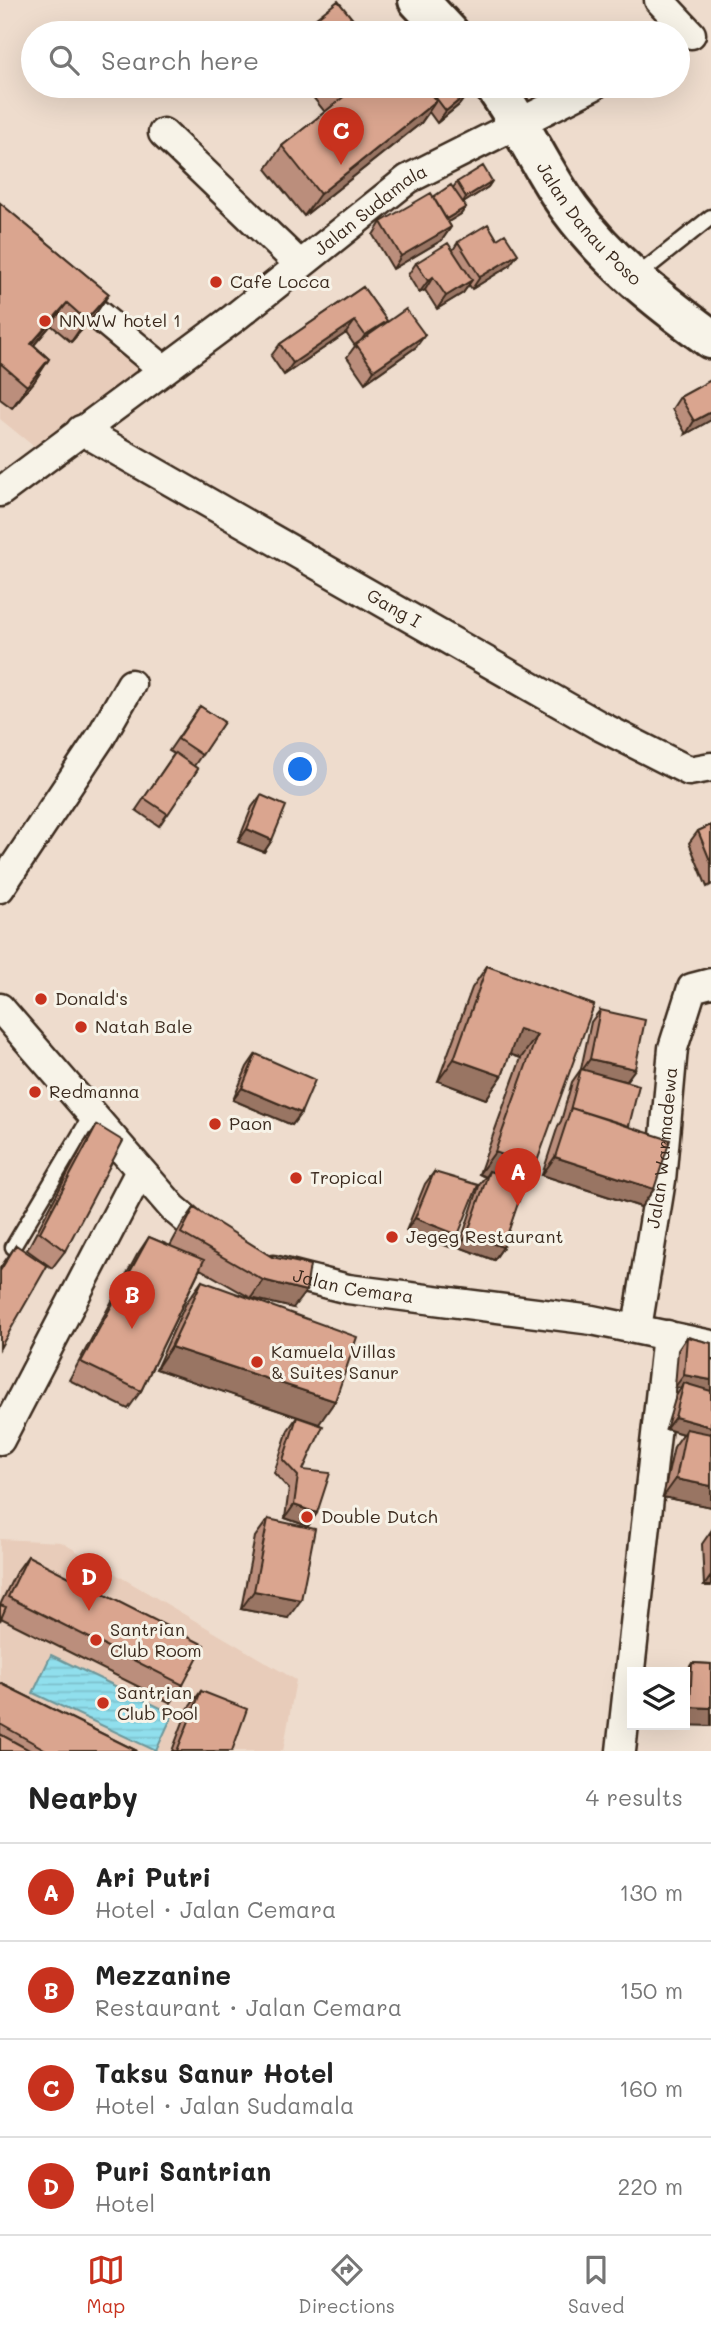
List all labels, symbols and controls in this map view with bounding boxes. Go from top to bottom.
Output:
search box [21,21,690,98]
icon: search [45,41,83,79]
text: Search here [101,43,259,77]
pin: C [318,107,364,165]
street label: Jalan Danau Poso [532,157,647,291]
street label: Jalan Sudamala [309,158,431,260]
place label: Cafe Locca [230,269,331,293]
marker: Cafe Locca [208,274,224,290]
place label: NNWW hotel 1 [59,308,181,332]
marker: NNWW hotel 1 [37,313,53,329]
street label: Gang I [363,583,426,632]
your location [283,752,317,786]
place label: Donald's [55,986,128,1010]
marker: Donald's [33,991,49,1007]
place label: Natah Bale [95,1014,193,1038]
marker: Natah Bale [73,1019,89,1035]
street label: Jalan Warmadewa [640,1066,682,1230]
place label: Redmanna [49,1079,140,1103]
marker: Redmanna [27,1084,43,1100]
place label: Paon [229,1111,272,1135]
marker: Paon [207,1116,223,1132]
pin: A [495,1148,541,1206]
place label: Tropical [310,1165,383,1189]
marker: Tropical [288,1170,304,1186]
place label: Jegeg Restaurant [406,1224,563,1248]
marker: Jegeg Restaurant [384,1229,400,1245]
street label: Jalan Cemara [290,1262,415,1308]
pin: B [109,1271,155,1329]
place label: Kamuela Villas & Suites Sanur [271,1339,399,1384]
marker: Kamuela Villas & Suites Sanur [249,1354,265,1370]
place label: Double Dutch [321,1504,438,1528]
marker: Double Dutch [299,1509,315,1525]
pin: D [66,1553,112,1611]
place label: Santrian Club Room [110,1617,202,1662]
marker: Santrian Club Room [88,1632,104,1648]
map controls [627,1667,690,1730]
button: layers [627,1667,690,1730]
place label: Santrian Club Pool [117,1680,198,1725]
marker: Santrian Club Pool [95,1695,111,1711]
text: Nearby [28,1777,138,1817]
text: 4 results [586,1782,683,1812]
text: Ari Putri [95,1860,211,1894]
text: A [43,1877,59,1907]
text: 130 m [619,1877,683,1907]
text: Hotel · Jalan Cemara [95,1894,336,1924]
text: Mezzanine [95,1958,231,1992]
text: B [43,1975,59,2005]
text: 150 m [619,1975,683,2005]
text: Restaurant · Jalan Cemara [95,1992,402,2022]
text: Taksu Sanur Hotel [95,2056,333,2090]
text: C [42,2073,60,2103]
text: 160 m [619,2073,683,2103]
text: Hotel · Jalan Sudamala [95,2090,354,2120]
text: Puri Santrian [95,2154,271,2188]
text: D [43,2171,59,2201]
text: 220 m [617,2171,683,2201]
text: Hotel [95,2188,155,2218]
tab: Map [87,2251,125,2318]
tab: Directions [298,2251,395,2318]
tab: Saved [568,2251,624,2318]

